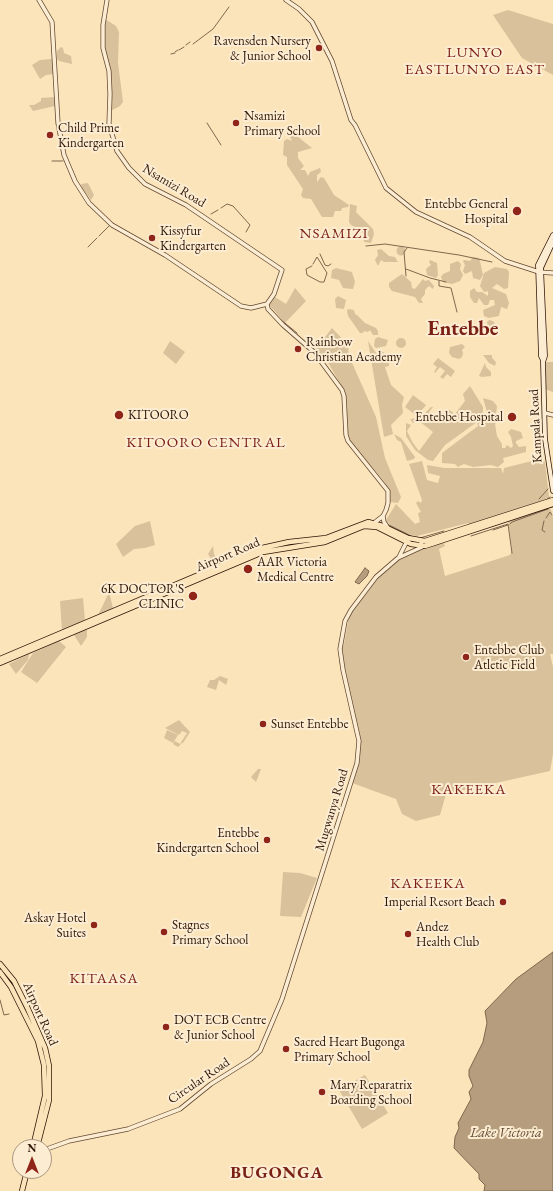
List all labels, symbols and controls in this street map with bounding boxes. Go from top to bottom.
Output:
place label: Ravensden Nursery & Junior School [213,33,311,64]
marker: Ravensden Nursery & Junior School [314,43,324,53]
district label: LUNYO EASTLUNYO EAST [405,44,545,79]
place label: Nsamizi Primary School [244,108,320,139]
marker: Nsamizi Primary School [231,118,241,128]
place label: Child Prime Kindergarten [58,120,124,151]
marker: Child Prime Kindergarten [45,130,55,140]
street label: Nsamizi Road [140,161,208,211]
place label: Entebbe General Hospital [424,196,508,227]
marker: Entebbe General Hospital [511,205,523,217]
place label: Kissyfur Kindergarten [160,223,226,254]
district label: NSAMIZI [300,225,368,243]
marker: Kissyfur Kindergarten [147,233,157,243]
district label: Entebbe [428,316,498,342]
place label: Rainbow Christian Academy [306,334,402,365]
marker: Rainbow Christian Academy [293,344,303,354]
street label: Kampala Road [526,389,546,463]
place label: KITOORO [128,407,189,423]
marker: KITOORO [113,409,125,421]
place label: Entebbe Hospital [415,409,503,425]
marker: Entebbe Hospital [506,411,518,423]
district label: KITOORO CENTRAL [126,434,286,452]
street label: Airport Road [194,535,262,575]
place label: AAR Victoria Medical Centre [257,554,334,585]
marker: AAR Victoria Medical Centre [242,563,254,575]
place label: 6K DOCTOR'S CLINIC [101,581,184,612]
marker: 6K DOCTOR'S CLINIC [187,590,199,602]
place label: Entebbe Club Atletic Field [474,642,544,673]
marker: Entebbe Club Atletic Field [461,652,471,662]
place label: Sunset Entebbe [271,716,349,732]
marker: Sunset Entebbe [258,719,268,729]
street label: Mugwanya Road [312,767,352,853]
district label: KAKEEKA [431,781,507,799]
place label: Entebbe Kindergarten School [156,825,259,856]
marker: Entebbe Kindergarten School [262,835,272,845]
district label: KAKEEKA [390,875,466,893]
place label: Imperial Resort Beach [384,894,495,910]
marker: Imperial Resort Beach [498,897,508,907]
place label: Askay Hotel Suites [24,910,86,941]
place label: Stagnes Primary School [172,917,248,948]
place label: Andez Health Club [416,919,479,950]
marker: Askay Hotel Suites [89,920,99,930]
marker: Stagnes Primary School [159,927,169,937]
marker: Andez Health Club [403,929,413,939]
district label: KITAASA [69,970,139,988]
street label: Airport Road [19,980,61,1048]
place label: DOT ECB Centre & Junior School [174,1012,266,1043]
marker: DOT ECB Centre & Junior School [161,1022,171,1032]
place label: Sacred Heart Bugonga Primary School [294,1034,405,1065]
marker: Sacred Heart Bugonga Primary School [281,1044,291,1054]
street label: Circular Road [165,1055,233,1107]
place label: Mary Reparatrix Boarding School [330,1077,412,1108]
marker: Mary Reparatrix Boarding School [317,1087,327,1097]
water label: Lake Victoria [470,1125,542,1141]
north arrow [12,1139,52,1179]
text: N [28,1141,36,1155]
district label: BUGONGA [230,1163,324,1183]

